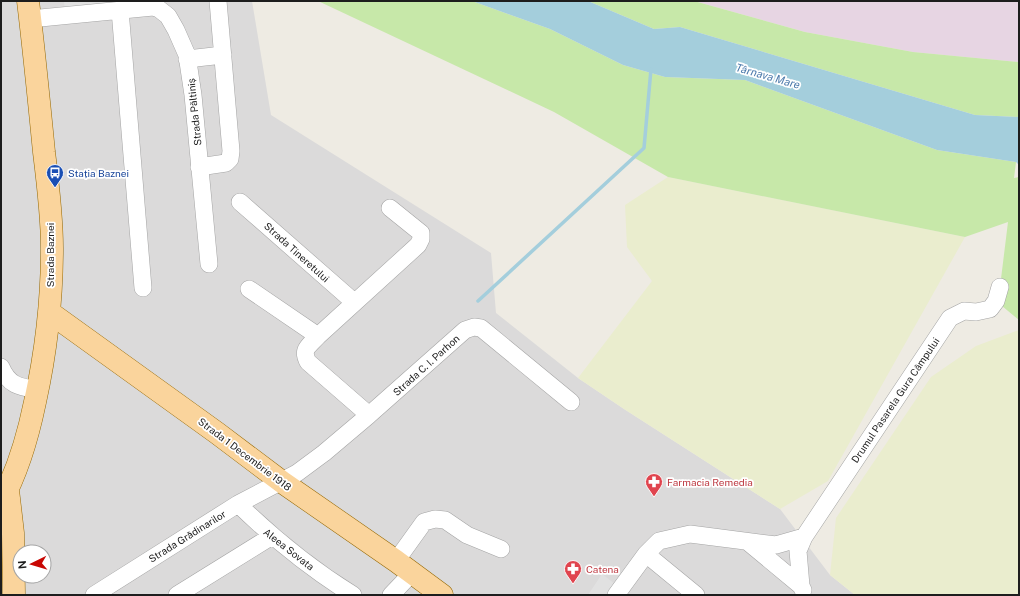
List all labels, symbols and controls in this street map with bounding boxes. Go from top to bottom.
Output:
water label: Târnava Mare [734,61,802,91]
street label: Strada Păltiniș [184,78,204,146]
bus stop icon: Stația Baznei [45,163,65,188]
place label: Stația Baznei [68,167,129,179]
street label: Strada Tineretului [262,220,332,284]
street label: Strada Baznei [44,223,56,287]
street label: Strada C. I. Parhon [390,332,462,398]
street label: Drumul Pasarela Gura Câmpului [849,335,941,465]
street label: Strada 1 Decembrie 1918 [196,415,294,493]
pharmacy icon: Farmacia Remedia [644,472,664,497]
place label: Farmacia Remedia [667,476,753,488]
street label: Strada Grădinarilor [146,507,228,565]
street label: Aleea Sovata [261,525,317,573]
north arrow [12,544,52,584]
pharmacy icon: Catena [563,559,583,584]
text: N [16,560,28,570]
place label: Catena [586,563,619,575]

